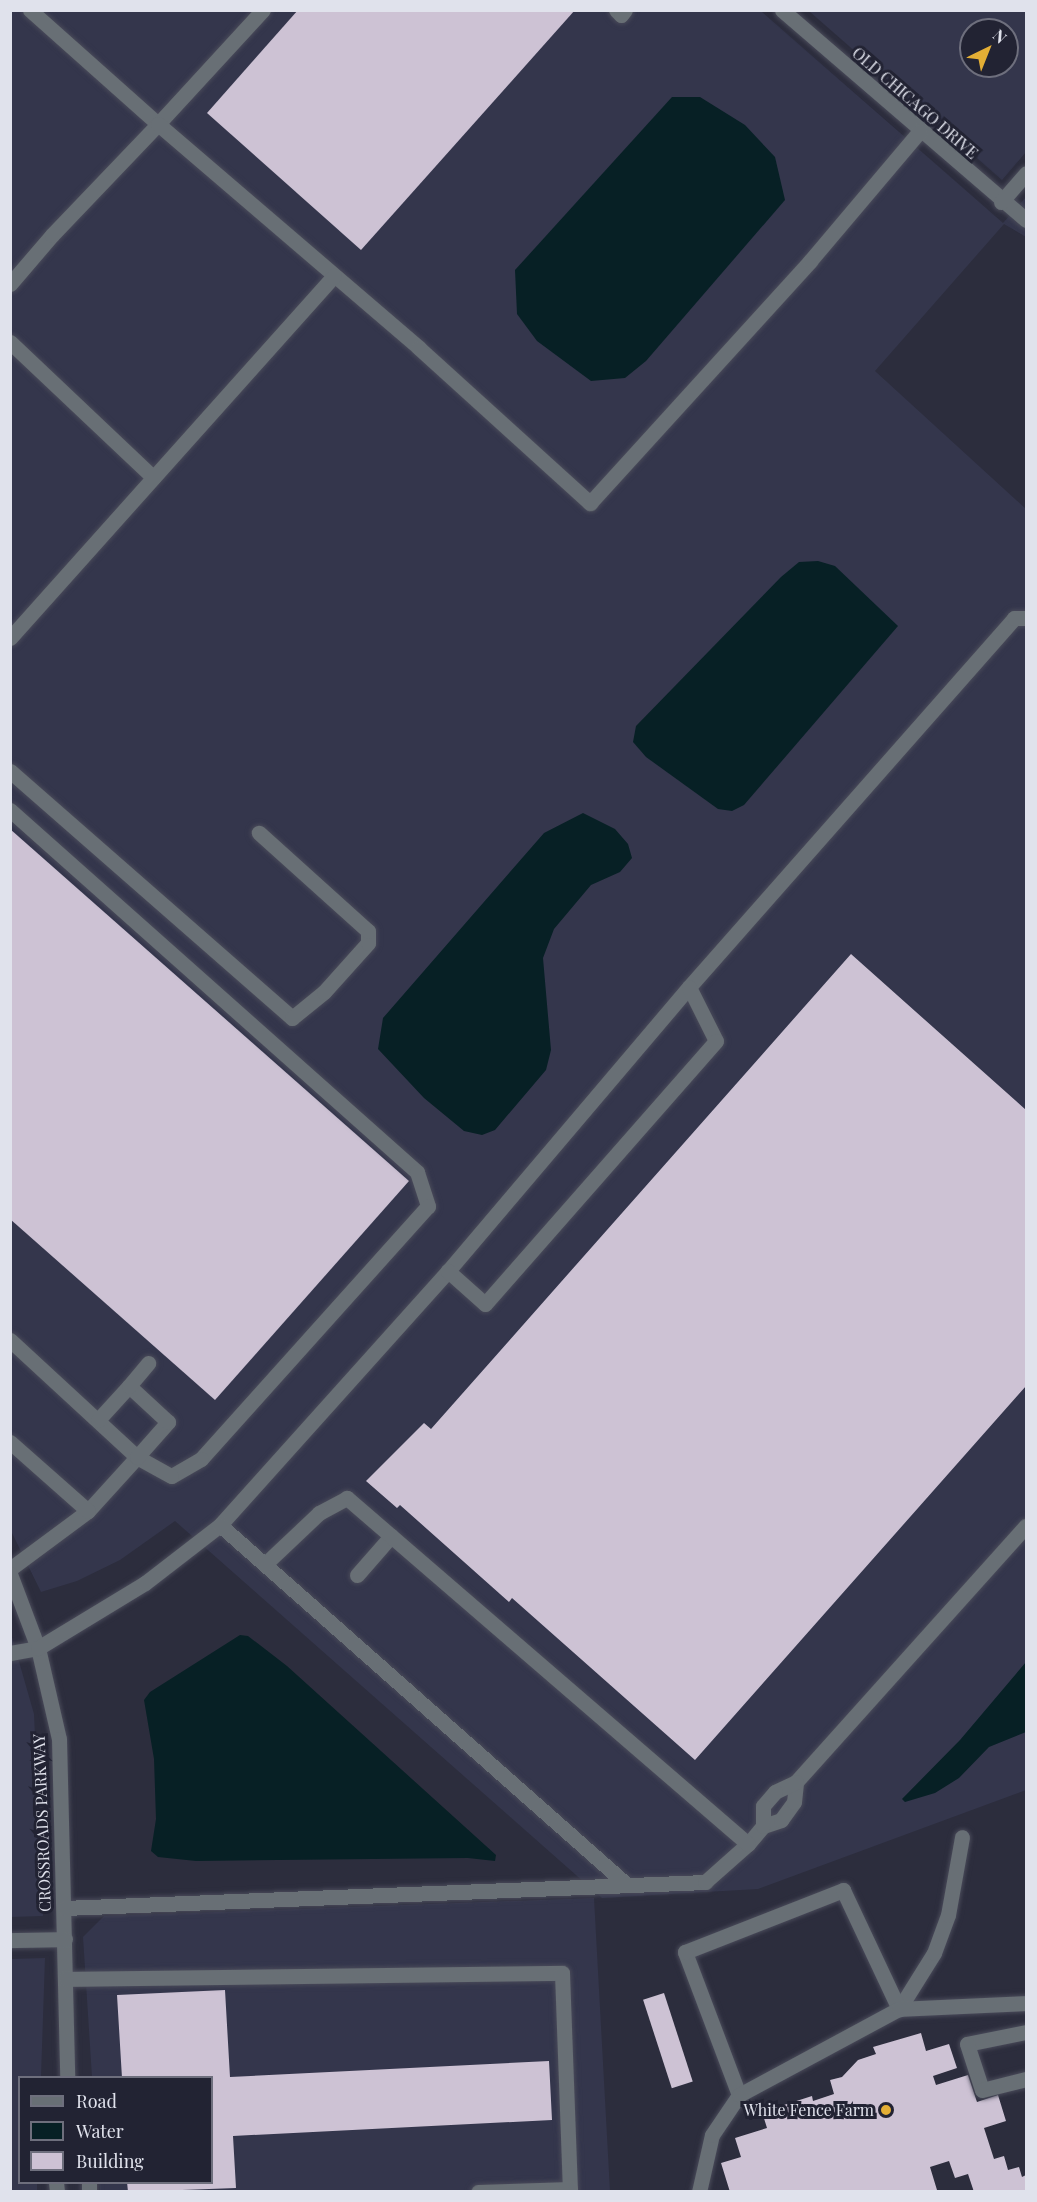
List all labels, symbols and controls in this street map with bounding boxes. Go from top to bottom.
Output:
north arrow [959,18,1019,78]
text: N [989,24,1012,48]
street label: OLD CHICAGO DRIVE [848,43,982,163]
street label: CROSSROADS PARKWAY [29,1734,55,1912]
legend [18,2076,213,2184]
text: Road [76,2089,117,2113]
place label: White Fence Farm [743,2100,874,2120]
marker: White Fence Farm [879,2103,893,2117]
text: Water [76,2119,124,2143]
text: Building [76,2149,144,2173]

